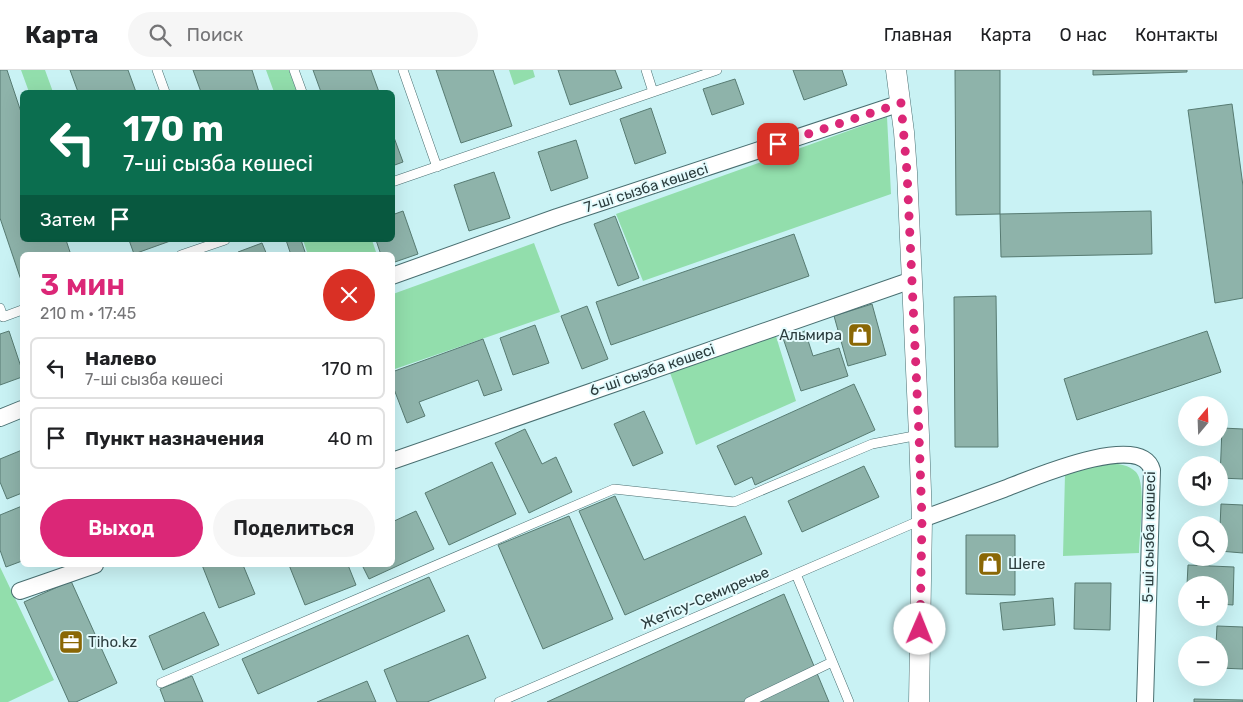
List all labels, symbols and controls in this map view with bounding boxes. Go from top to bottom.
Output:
search box [128,12,478,57]
text: Карта [25,21,98,49]
icon: search [146,21,174,49]
text: Поиск [186,23,243,46]
text: Главная [884,24,952,46]
text: Карта [980,24,1032,46]
text: О нас [1060,24,1107,46]
text: Контакты [1135,24,1218,46]
text: 170 m [123,108,224,150]
icon: left [40,110,105,175]
pin [757,123,799,165]
icon: arrive [764,130,792,158]
text: 7-ші сызба көшесі [123,150,313,177]
street label: 7-ші сызба көшесі [582,159,710,217]
icon: arrive [106,205,134,233]
text: Затем [40,208,96,231]
text: 3 мин [40,267,125,303]
button: close [323,269,375,321]
text: 210 m · 17:45 [40,304,136,323]
shop icon: Альмира [847,322,873,348]
place label: Альмира [779,326,842,344]
street label: 6-ші сызба көшесі [587,340,717,400]
text: Налево [85,347,157,370]
icon: left [42,354,70,382]
text: 170 m [322,357,373,380]
text: 7-ші сызба көшесі [85,370,223,389]
north arrow [1178,396,1228,446]
map controls [1178,396,1228,686]
icon: arrive [42,424,70,452]
text: Пункт назначения [85,427,264,450]
text: 40 m [328,427,373,450]
button: sound [1178,456,1228,506]
street label: 5-ші сызба көшесі [1139,471,1159,603]
button: Выход [40,499,203,557]
button: Поделиться [213,499,375,557]
button: search [1178,516,1228,566]
shop icon: Шеге [977,551,1003,577]
place label: Шеге [1008,555,1045,573]
street label: Жетісу-Семиречье [638,563,772,633]
button: + [1178,576,1228,626]
position arrow [893,602,945,654]
office icon: Tiho.kz [58,629,84,655]
place label: Tiho.kz [88,633,137,651]
button: − [1178,636,1228,686]

